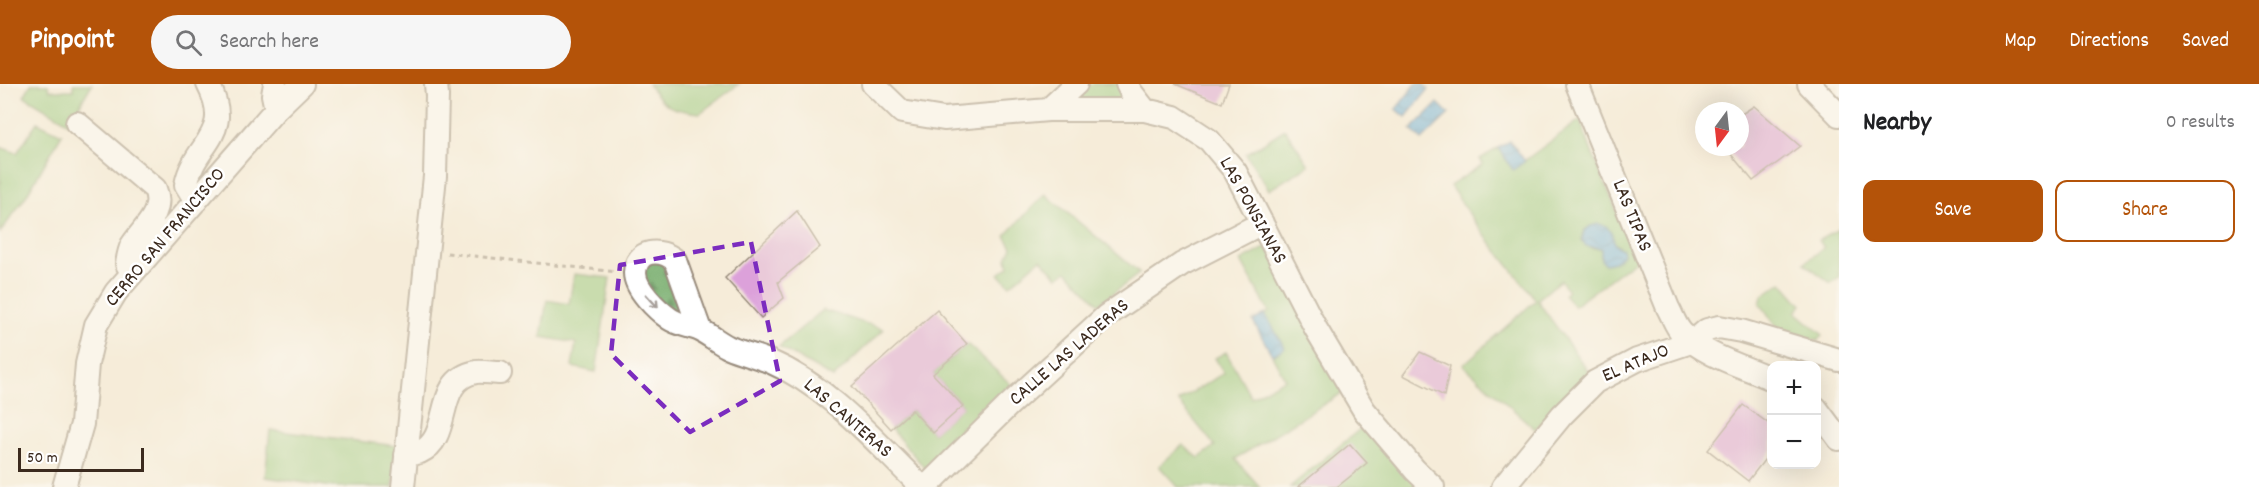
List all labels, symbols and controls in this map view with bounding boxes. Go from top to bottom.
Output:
search box [151,15,571,69]
text: Pinpoint [30,22,115,62]
icon: search [172,26,205,59]
text: Search here [220,27,319,58]
text: Map [2005,27,2036,57]
text: Directions [2069,27,2149,57]
text: Saved [2182,27,2229,57]
north arrow [1695,102,1749,156]
text: Nearby [1863,105,1931,142]
text: 0 results [2166,109,2235,137]
street label: LAS PONSIANAS [1211,152,1293,270]
street label: CERRO SAN FRANCISCO [99,162,233,314]
street label: LAS TIPAS [1604,176,1658,256]
button: Save [1863,180,2043,242]
button: Share [2055,180,2235,242]
street label: CALLE LAS LADERAS [1004,293,1136,413]
one-way arrow [645,294,659,309]
street label: EL ATAJO [1598,337,1674,391]
map controls [1767,361,1821,469]
button: + [1767,361,1821,415]
street label: LAS CANTERAS [796,372,898,466]
button: − [1767,415,1821,469]
scale bar [18,445,144,472]
text: 50 m [27,447,58,470]

